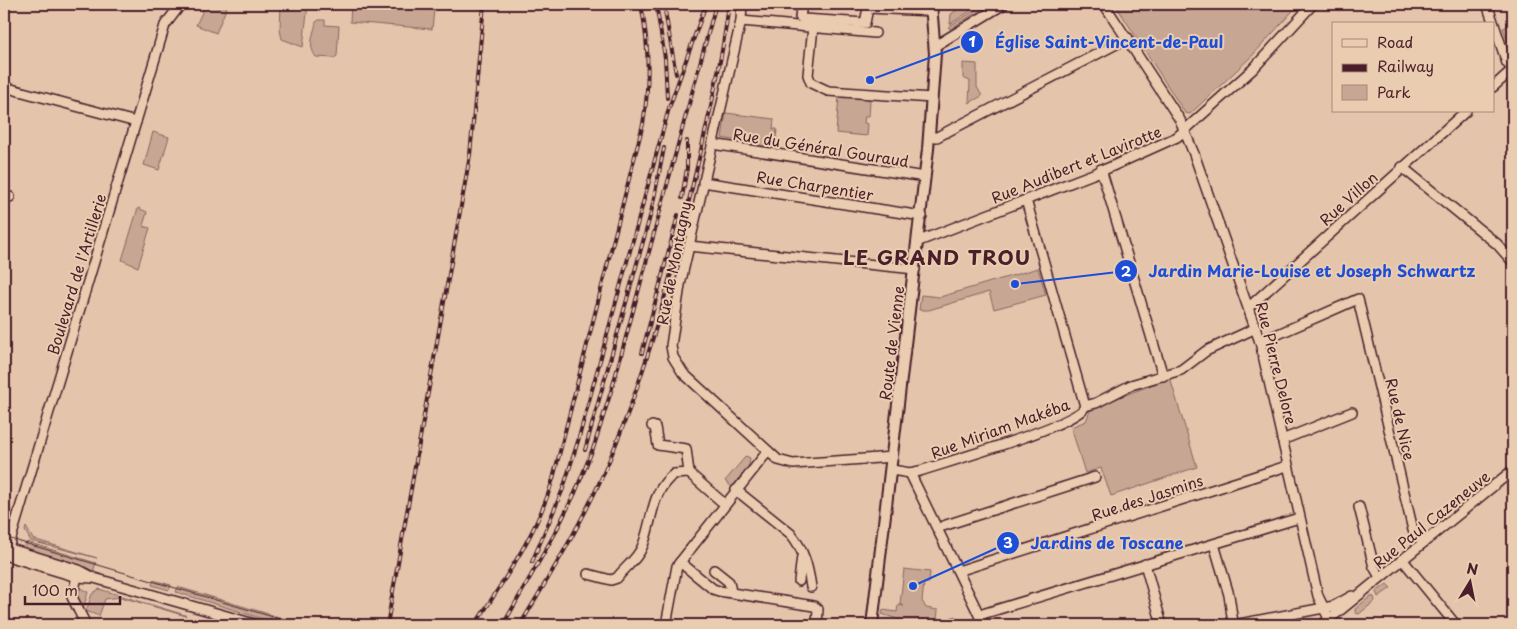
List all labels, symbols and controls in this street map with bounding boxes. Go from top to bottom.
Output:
legend [1332,22,1494,112]
callout: Église Saint-Vincent-de-Paul [960,27,1233,58]
text: 1 [968,29,976,52]
text: Église Saint-Vincent-de-Paul [995,29,1223,53]
text: Road [1377,30,1413,53]
text: Railway [1377,54,1434,77]
text: Park [1377,80,1411,103]
street label: Rue Audibert et Lavirotte [988,119,1165,209]
street label: Rue du Général Gouraud [731,122,911,172]
street label: Rue Charpentier [755,164,875,206]
street label: Rue Villon [1314,166,1382,230]
street label: Boulevard de l'Artillerie [41,191,111,357]
street label: Rue de Montagny [650,199,696,327]
district label: LE GRAND TROU [843,242,1031,272]
callout: Jardin Marie-Louise et Joseph Schwartz [1113,256,1485,287]
text: Jardin Marie-Louise et Joseph Schwartz [1148,258,1476,282]
text: 2 [1121,259,1132,282]
street label: Route de Vienne [873,284,909,402]
street label: Rue Pierre Delore [1251,299,1303,427]
street label: Rue de Nice [1380,376,1422,462]
street label: Rue Miriam Makéba [927,392,1073,464]
street label: Rue Paul Cazeneuve [1368,465,1494,573]
street label: Rue des Jasmins [1088,468,1206,526]
callout: Jardins de Toscane [995,528,1195,559]
text: 3 [1003,530,1013,553]
text: Jardins de Toscane [1030,530,1184,554]
north arrow [1444,556,1494,606]
text: N [1465,557,1480,580]
scale bar [25,574,120,606]
text: 100 m [32,578,78,601]

